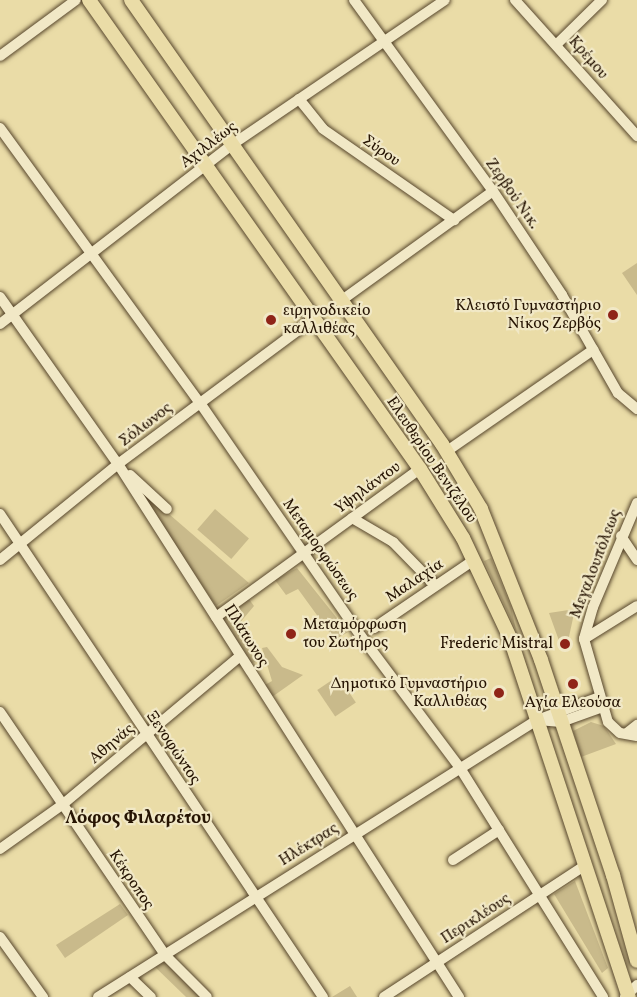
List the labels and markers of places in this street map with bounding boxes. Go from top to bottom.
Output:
place label: Κλειστό Γυμναστήριο Νίκος Ζερβός [455,296,601,334]
place label: ειρηνοδικείο καλλιθέας [283,301,371,339]
marker: Κλειστό Γυμναστήριο Νίκος Ζερβός [606,308,620,322]
marker: ειρηνοδικείο καλλιθέας [264,313,278,327]
place label: Μεταμόρφωση του Σωτήρος [303,615,407,653]
marker: Μεταμόρφωση του Σωτήρος [284,627,298,641]
place label: Frederic Mistral [440,634,553,654]
marker: Frederic Mistral [558,637,572,651]
place label: Δημοτικό Γυμναστήριο Καλλιθέας [331,674,487,712]
marker: Αγία Ελεούσα [566,677,580,691]
marker: Δημοτικό Γυμναστήριο Καλλιθέας [492,686,506,700]
place label: Αγία Ελεούσα [525,693,621,713]

